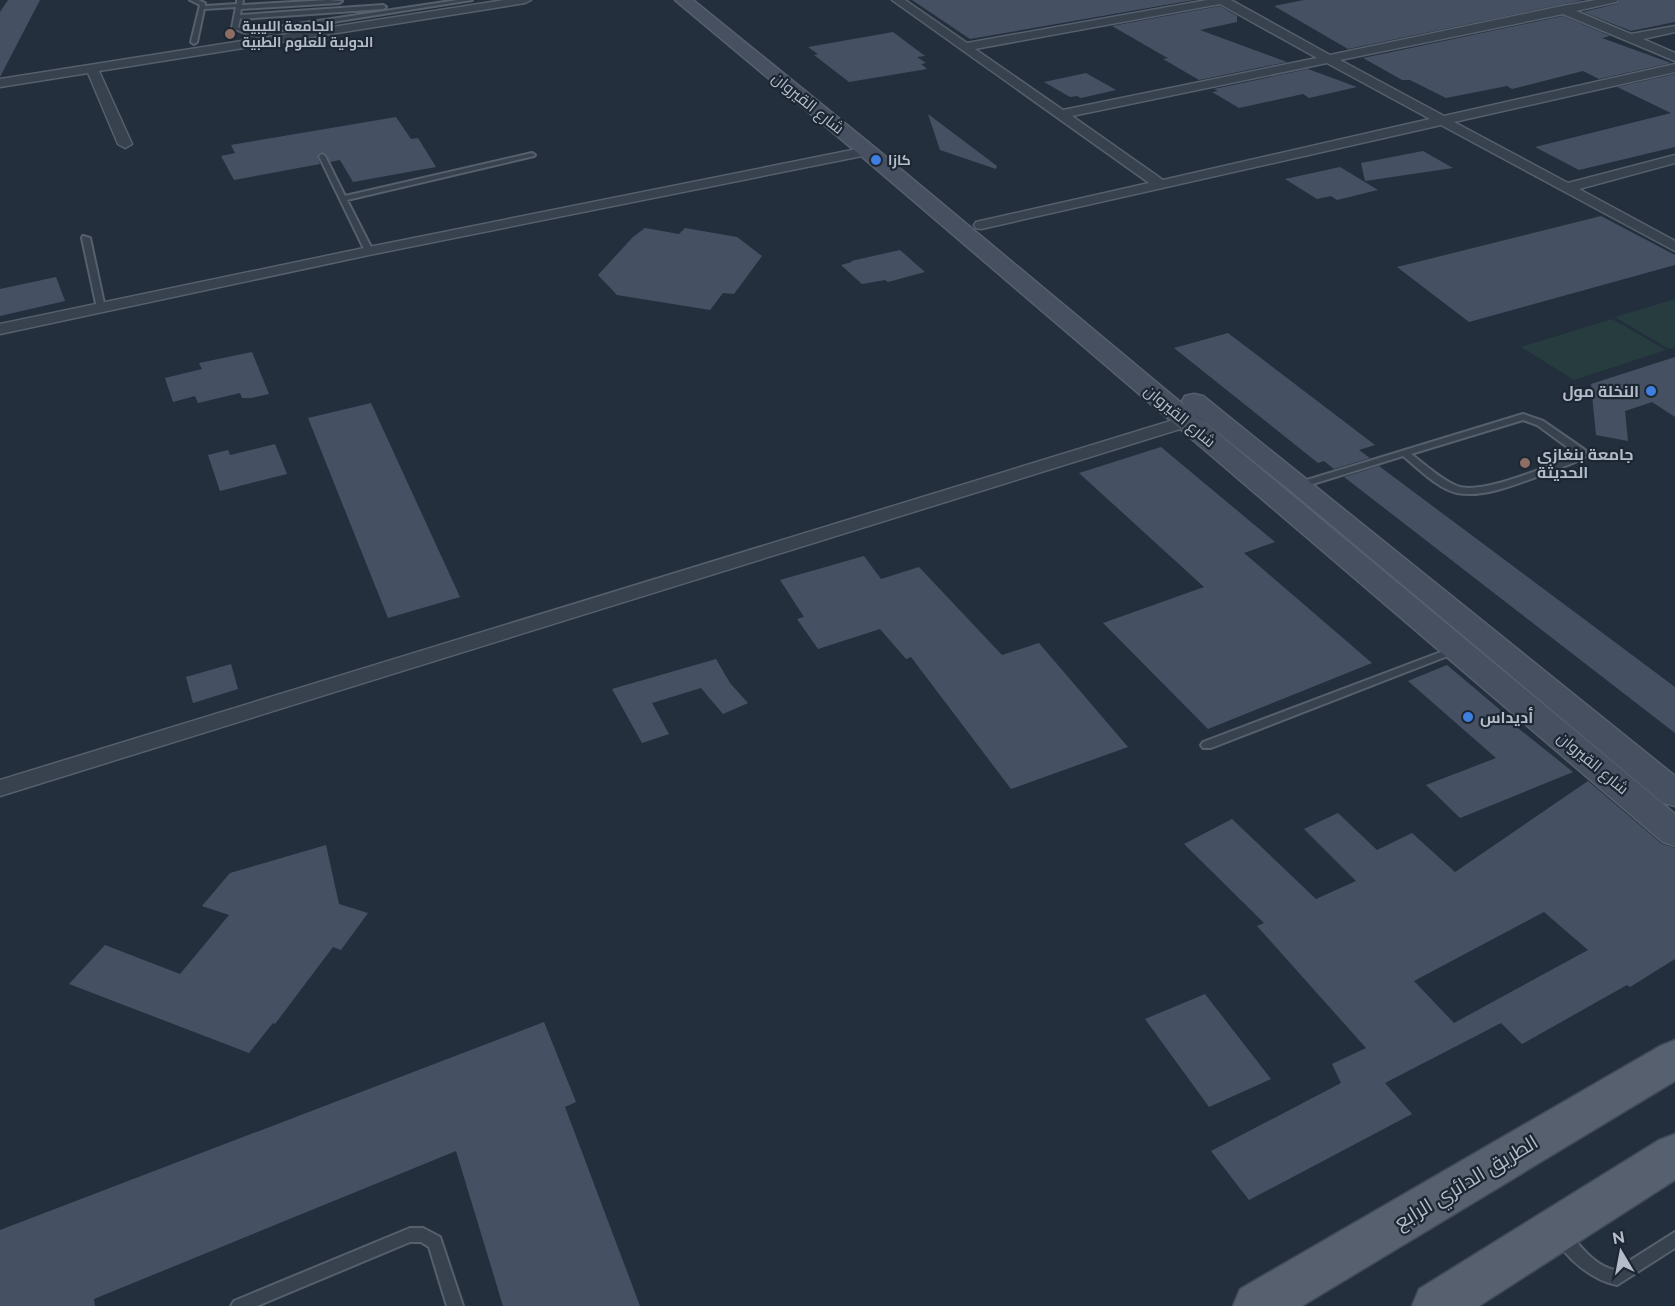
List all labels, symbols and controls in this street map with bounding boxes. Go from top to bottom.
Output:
place label: الجامعة الليبية الدولية للعلوم الطبية [242,18,373,52]
marker: الجامعة الليبية الدولية للعلوم الطبية [223,27,237,41]
street label: شارع القيروان [767,68,848,139]
place label: كازا [888,152,911,169]
marker: كازا [869,153,883,167]
street label: شارع القيروان [1139,381,1220,453]
place label: النخلة مول [1562,382,1639,401]
marker: النخلة مول [1644,384,1658,398]
place label: جامعة بنغازي الحديثة [1537,445,1634,482]
marker: جامعة بنغازي الحديثة [1518,456,1532,470]
place label: أديداس [1480,707,1533,727]
marker: أديداس [1461,710,1475,724]
street label: شارع القيروان [1552,728,1633,800]
street label: الطريق الدائري الرابع [1390,1130,1544,1238]
north arrow [1591,1222,1651,1282]
text: N [1611,1227,1626,1248]

